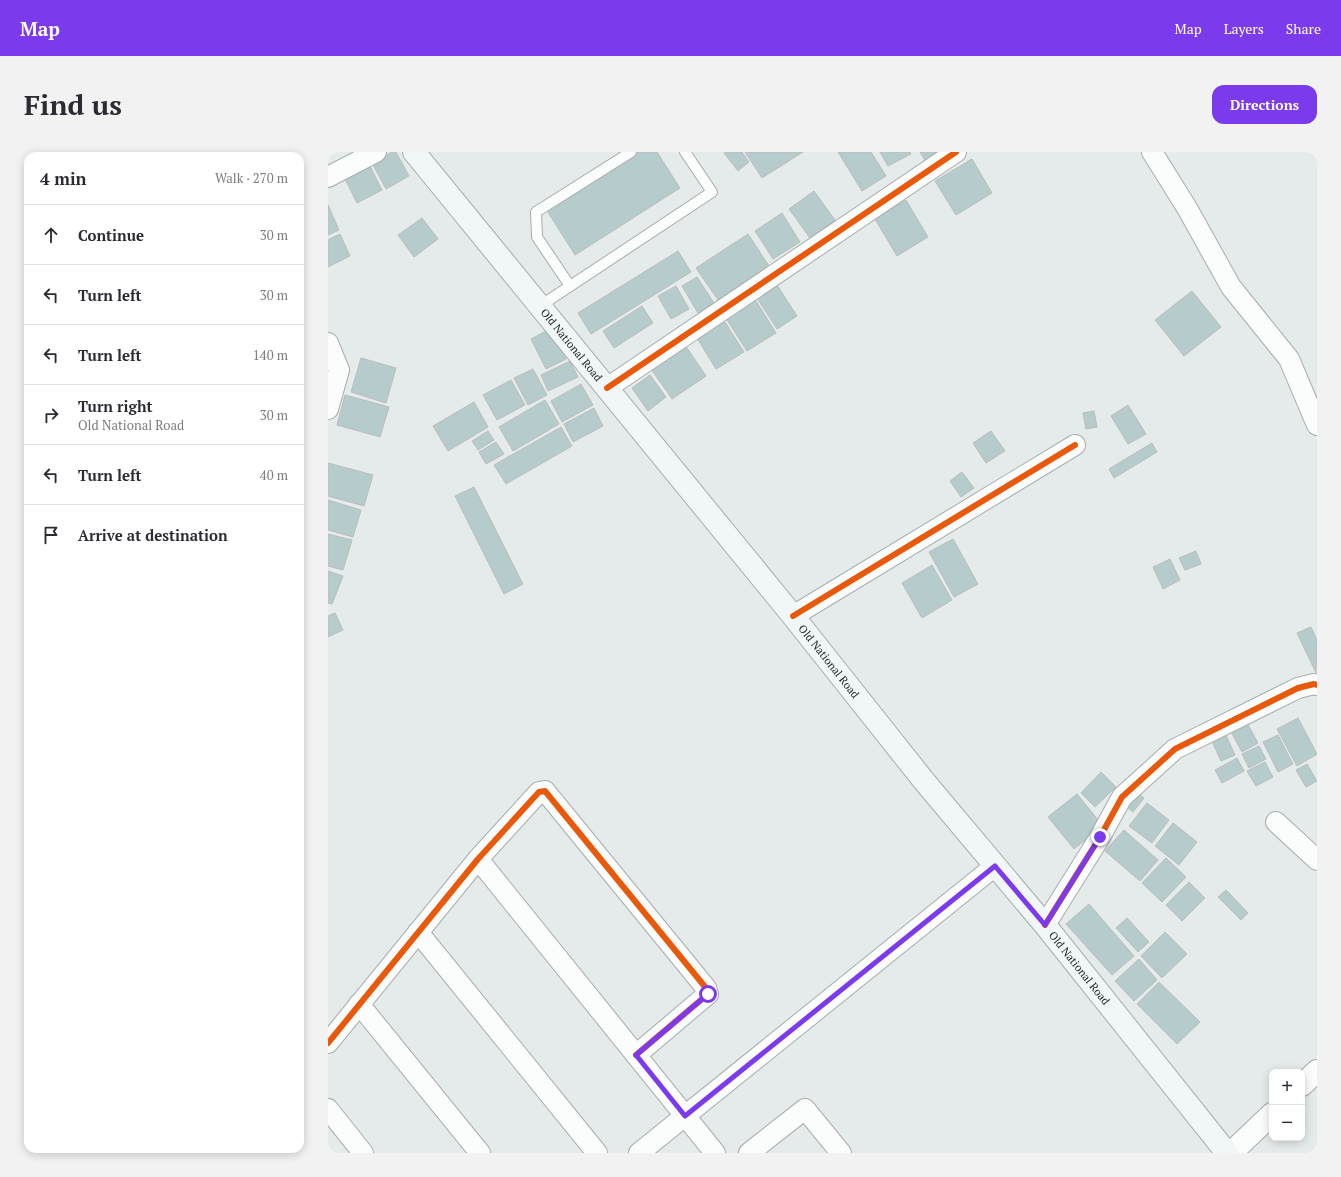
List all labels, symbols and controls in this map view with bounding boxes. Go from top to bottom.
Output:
text: Map [20,16,60,41]
text: Map [1175,19,1202,38]
text: Layers [1224,19,1264,38]
text: Share [1286,19,1321,38]
button: Directions [1212,85,1317,124]
text: Find us [24,86,122,123]
text: 4 min [40,167,87,190]
text: Walk · 270 m [215,169,288,187]
icon: ahead [40,224,62,246]
text: Continue [78,225,144,245]
text: 30 m [260,226,288,244]
icon: left [40,284,62,306]
text: Turn left [78,285,142,305]
text: 30 m [260,286,288,304]
street label: Old National Road [538,306,605,384]
icon: left [40,344,62,366]
text: Turn left [78,345,142,365]
text: 140 m [253,346,288,364]
text: Turn right [78,396,153,416]
icon: right [40,404,62,426]
text: 30 m [260,406,288,424]
text: Old National Road [78,416,184,434]
icon: left [40,464,62,486]
text: Turn left [78,465,142,485]
text: 40 m [260,466,288,484]
icon: arrive [40,524,62,546]
text: Arrive at destination [78,525,228,545]
street label: Old National Road [796,622,862,701]
route end [1091,828,1109,846]
street label: Old National Road [1046,929,1113,1008]
route start [699,985,717,1003]
map controls [1269,1069,1305,1141]
button: + [1269,1069,1305,1105]
button: − [1269,1105,1305,1141]

